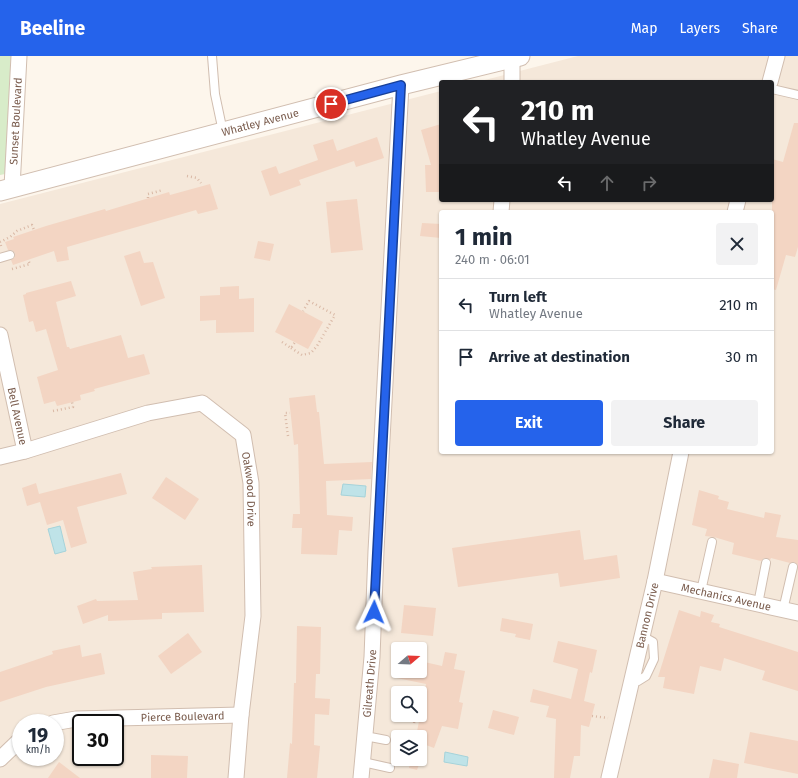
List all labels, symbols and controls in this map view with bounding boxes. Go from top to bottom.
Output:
text: Beeline [20,17,85,40]
text: Map [631,20,657,37]
text: Layers [679,20,720,37]
text: Share [742,20,778,37]
street label: Sunset Boulevard [7,77,25,165]
pin [314,87,348,121]
icon: arrive [320,93,342,115]
text: 210 m [521,94,595,127]
icon: left [455,96,507,148]
street label: Whatley Avenue [220,106,300,139]
text: Whatley Avenue [521,128,651,150]
icon: left [554,172,576,194]
icon: ahead [596,172,618,194]
icon: right [638,172,660,194]
text: 1 min [455,223,513,251]
button: close [716,223,758,265]
text: 240 m · 06:01 [455,252,530,267]
text: Turn left [489,288,547,306]
icon: left [455,294,477,316]
text: 210 m [719,296,758,314]
text: Whatley Avenue [489,306,583,321]
icon: arrive [455,346,477,368]
text: Arrive at destination [489,348,630,366]
text: 30 m [725,348,758,366]
street label: Bell Avenue [4,386,30,446]
button: Exit [455,400,603,446]
button: Share [611,400,758,446]
street label: Oakwood Drive [239,451,258,527]
street label: Bannon Drive [633,581,661,650]
street label: Mechanics Avenue [680,581,772,614]
position arrow [353,591,395,633]
north arrow [391,642,427,678]
map controls [391,642,427,766]
street label: Gilreath Drive [361,649,379,718]
button: search [391,686,427,722]
street label: Pierce Boulevard [141,709,225,724]
speed limit sign: 30 [72,714,124,766]
text: 19 [28,723,48,747]
button: layers [391,730,427,766]
text: km/h [26,744,50,756]

